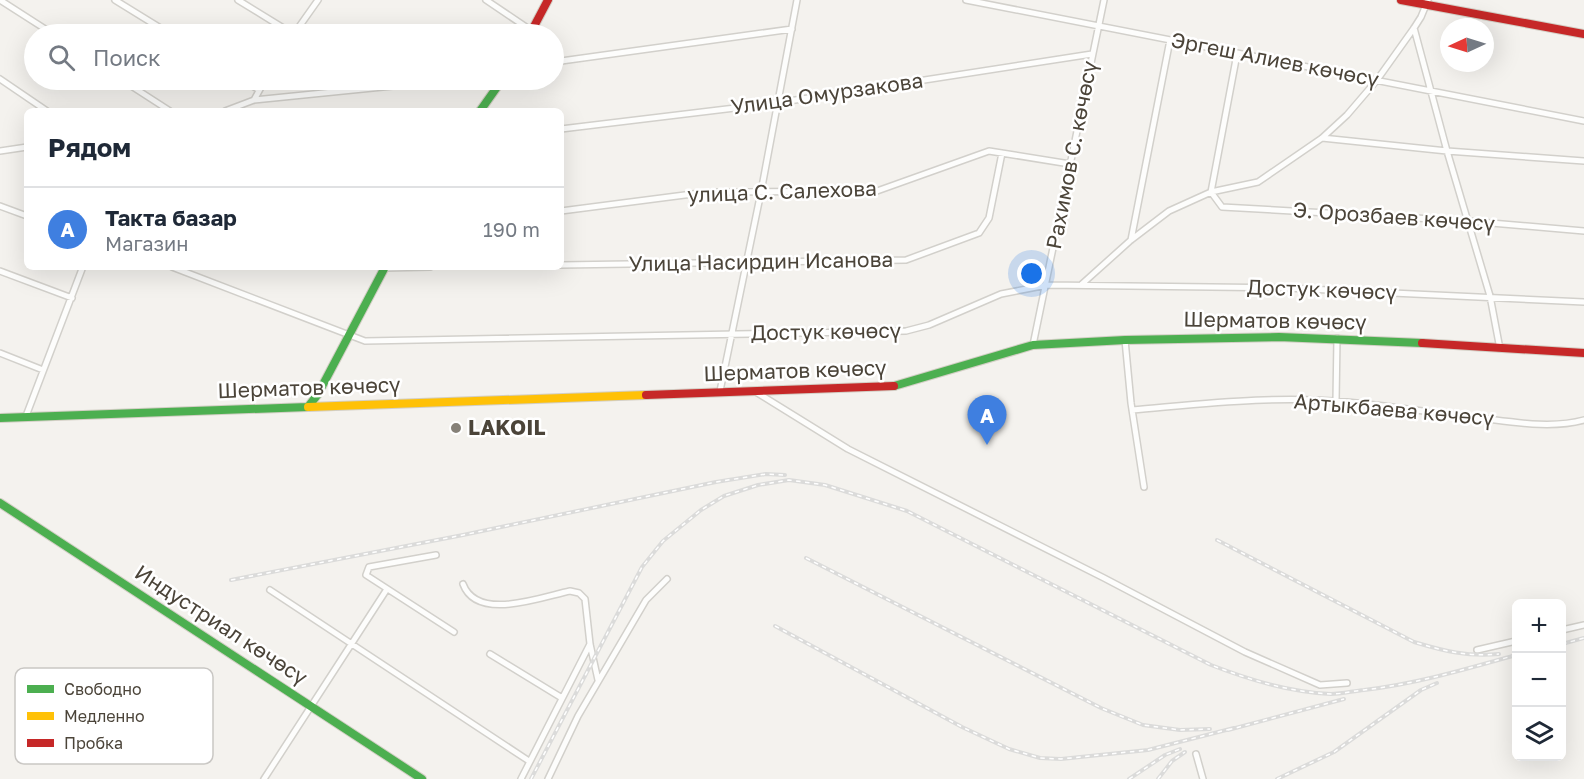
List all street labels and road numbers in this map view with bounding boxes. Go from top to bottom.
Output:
street label: Эргеш Алиев көчөсү [1169,26,1382,92]
street label: Рахимов С. көчөсү [1040,58,1102,251]
street label: Улица Омурзакова [729,67,925,119]
street label: улица С. Салехова [687,175,877,207]
street label: Э. Орозбаев көчөсү [1292,196,1496,236]
street label: Улица Насирдин Исанова [628,246,893,276]
street label: Достук көчөсү [1246,273,1398,305]
street label: Шерматов көчөсү [1183,305,1367,335]
street label: Достук көчөсү [751,317,902,345]
street label: Шерматов көчөсү [703,354,887,386]
street label: Шерматов көчөсү [217,371,401,403]
street label: Артыкбаева көчөсү [1293,387,1496,431]
street label: Индустриал көчөсү [130,559,313,690]

